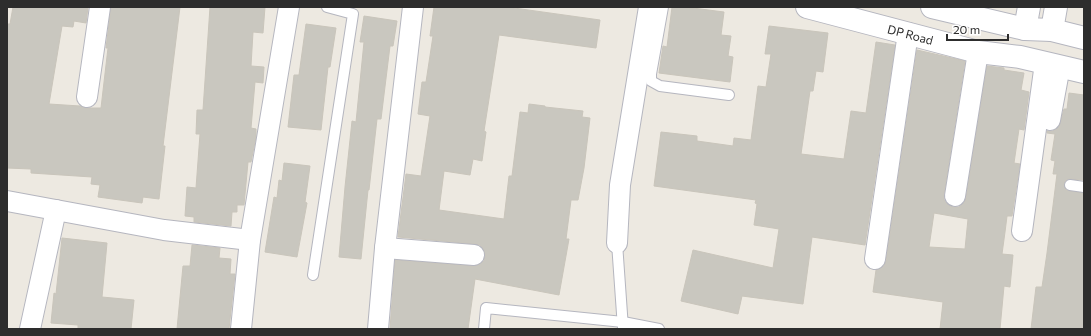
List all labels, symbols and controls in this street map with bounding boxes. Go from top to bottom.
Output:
scale bar [947,16,1008,42]
street label: DP Road [886,22,935,47]
text: 20 m [953,22,980,36]

